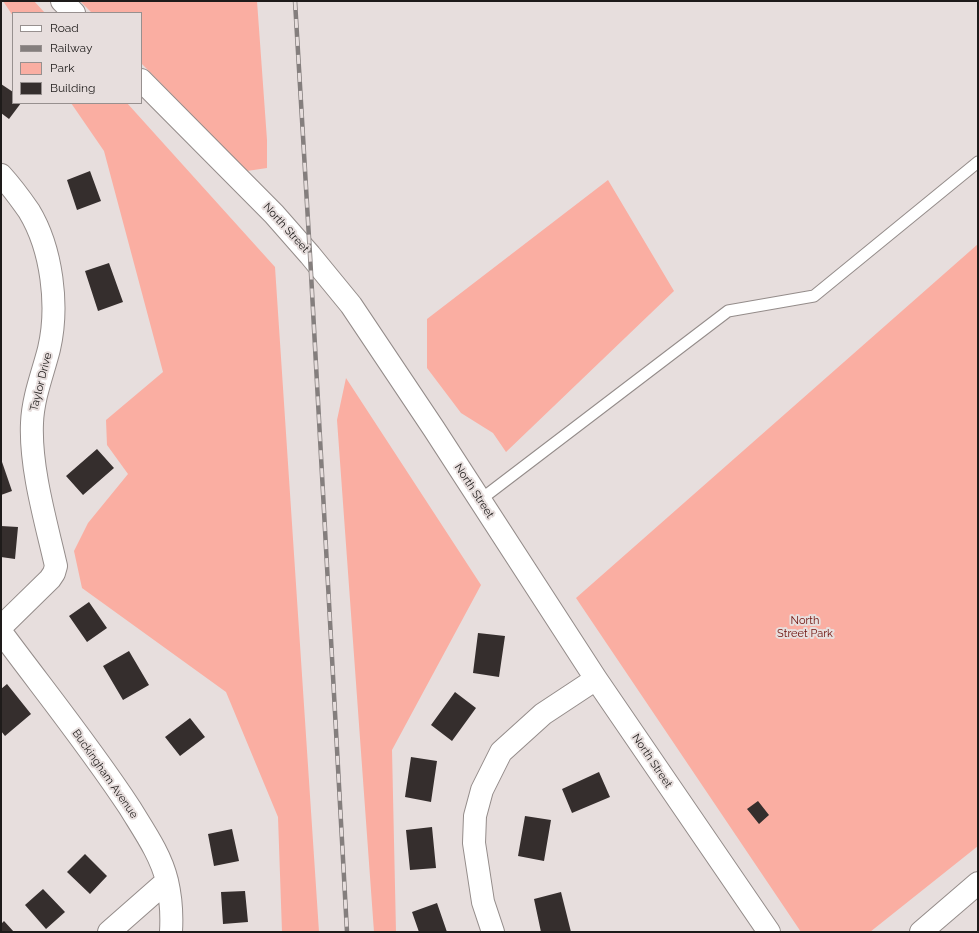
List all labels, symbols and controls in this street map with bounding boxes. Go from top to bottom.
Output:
legend [12,12,142,104]
text: Road [50,21,79,35]
text: Railway [50,41,92,55]
text: Park [50,61,75,75]
text: Building [50,81,96,95]
street label: North Street [260,200,312,256]
street label: Taylor Drive [27,351,55,413]
street label: North Street [452,461,496,521]
park label: North Street Park [777,614,833,640]
street label: Buckingham Avenue [69,727,141,821]
street label: North Street [629,732,675,790]

